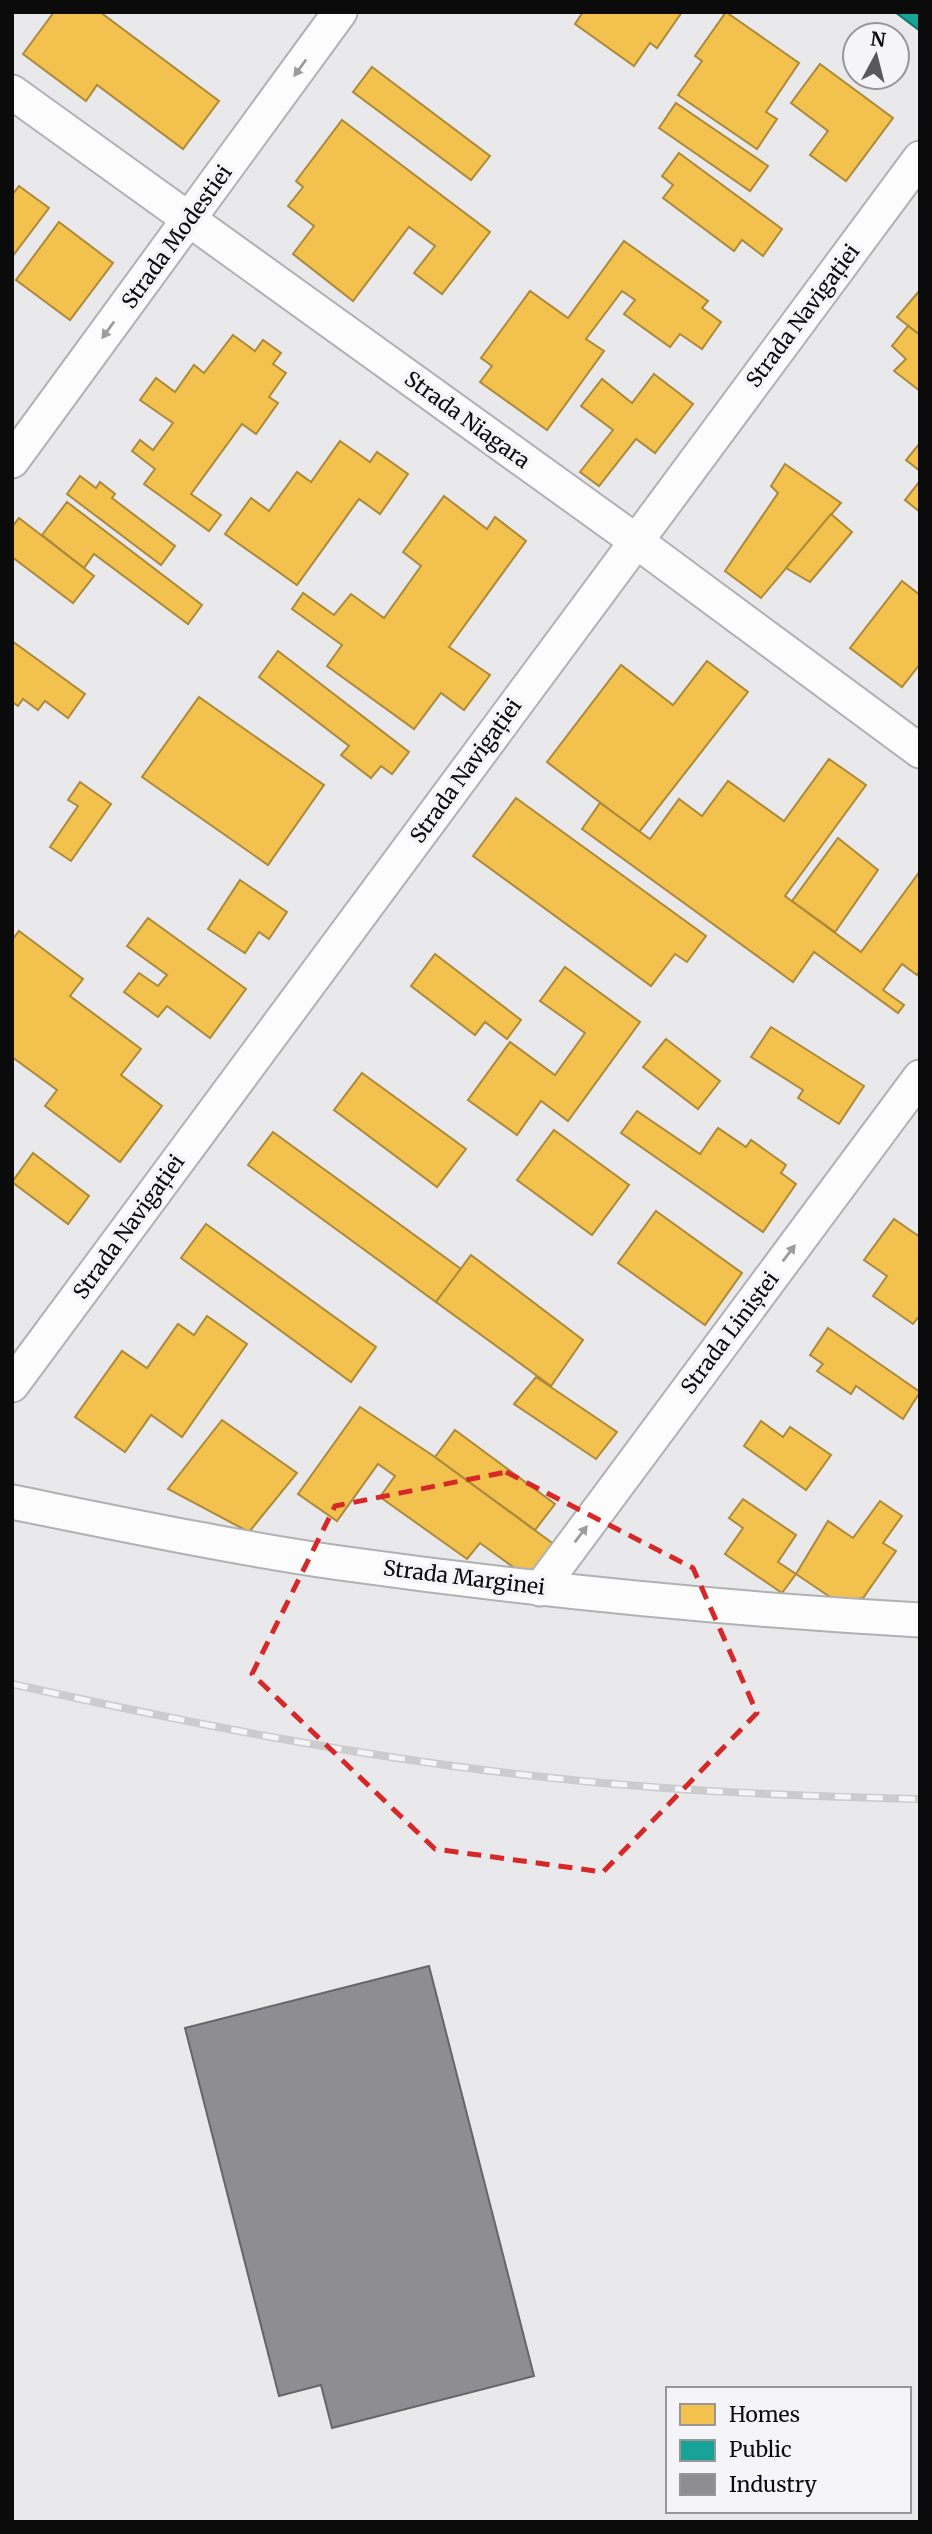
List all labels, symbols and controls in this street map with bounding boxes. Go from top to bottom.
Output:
north arrow [841,21,911,91]
text: N [869,26,887,52]
one-way arrow [293,58,307,77]
street label: Strada Modestiei [115,160,238,314]
street label: Strada Navigației [740,239,865,393]
one-way arrow [101,321,115,340]
street label: Strada Niagara [399,365,535,474]
street label: Strada Navigației [404,693,527,848]
street label: Strada Navigației [67,1149,190,1304]
one-way arrow [782,1244,796,1262]
street label: Strada Liniștei [675,1266,785,1399]
one-way arrow [574,1525,588,1543]
street label: Strada Marginei [382,1554,547,1601]
legend [666,2387,911,2513]
text: Homes [729,2401,800,2428]
text: Public [729,2436,792,2463]
text: Industry [729,2471,818,2498]

